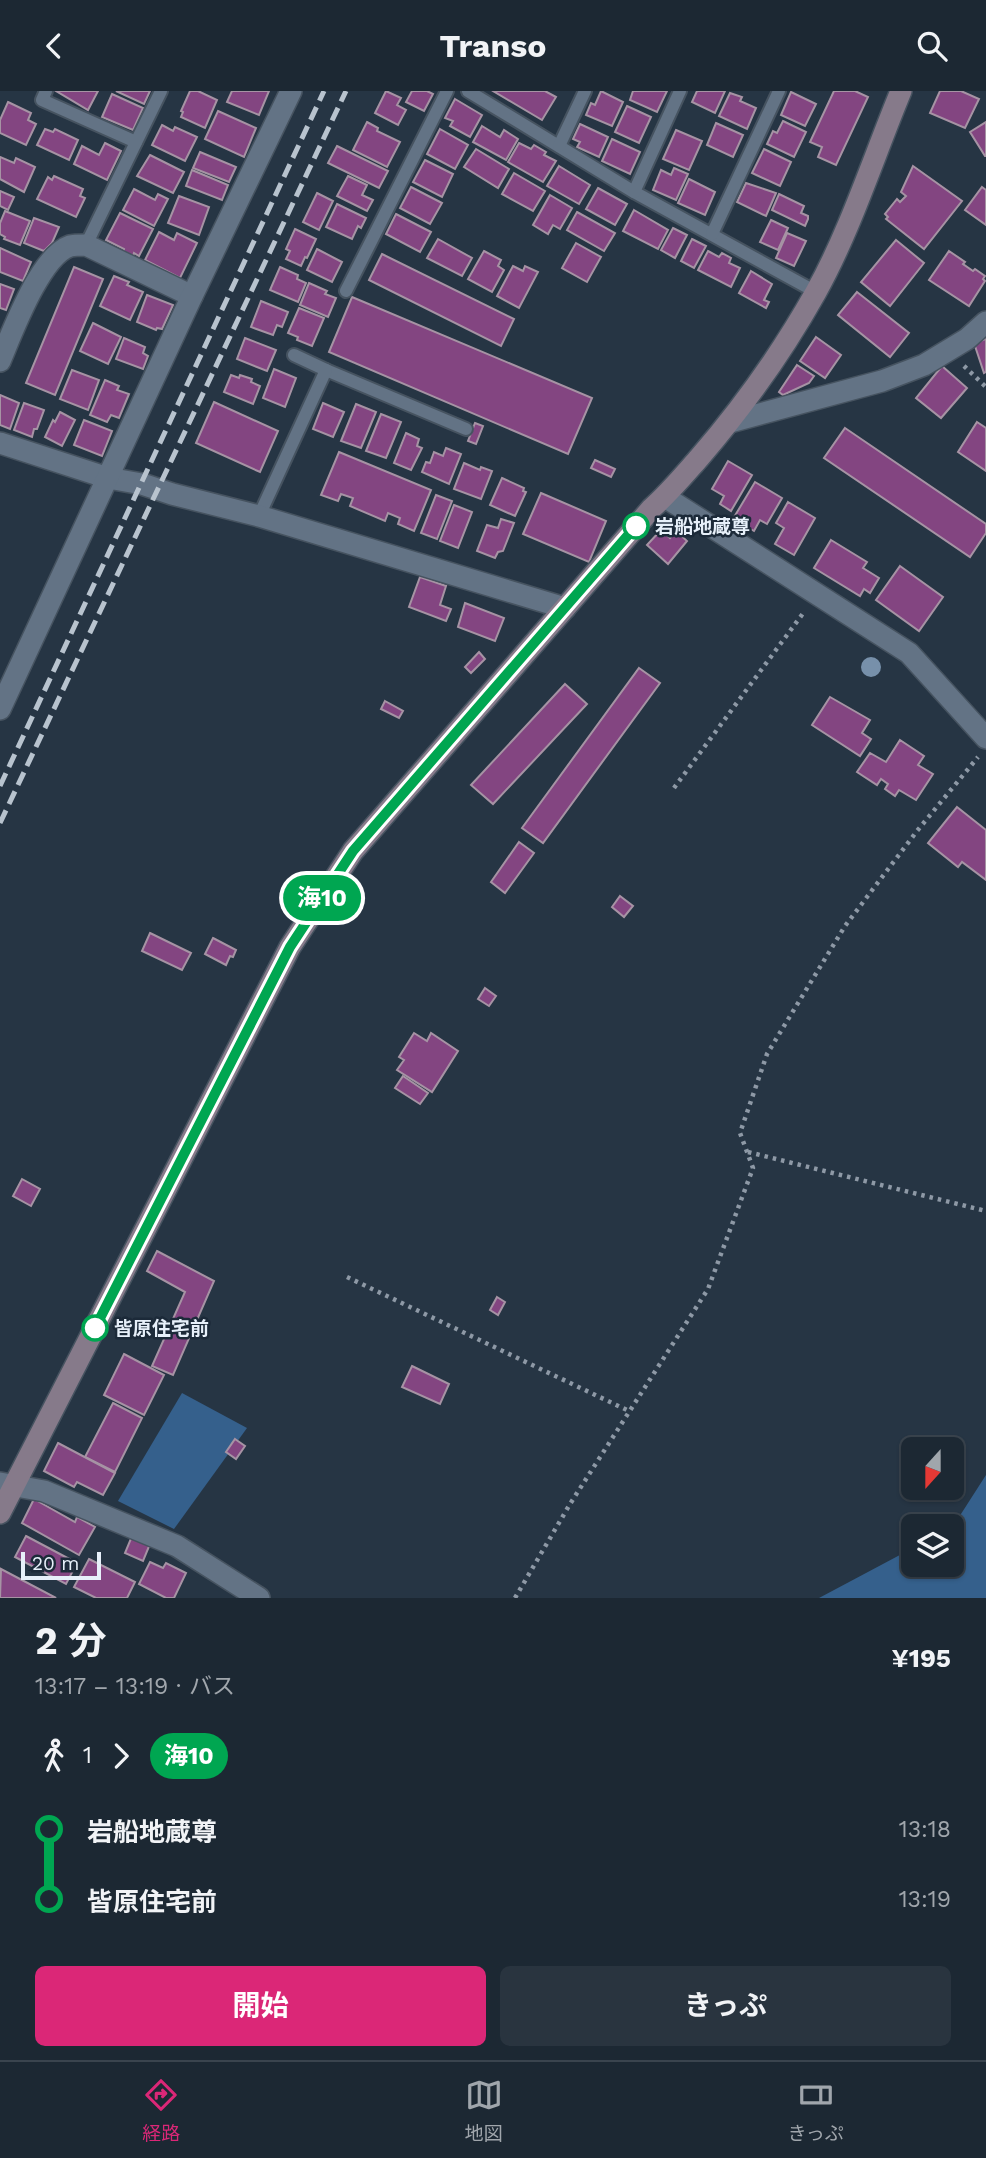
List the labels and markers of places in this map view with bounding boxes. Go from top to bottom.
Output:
marker: 岩船地蔵尊 [623,513,649,539]
place label: 岩船地蔵尊 [655,515,750,538]
marker: 皆原住宅前 [82,1315,108,1341]
place label: 皆原住宅前 [114,1317,209,1340]

